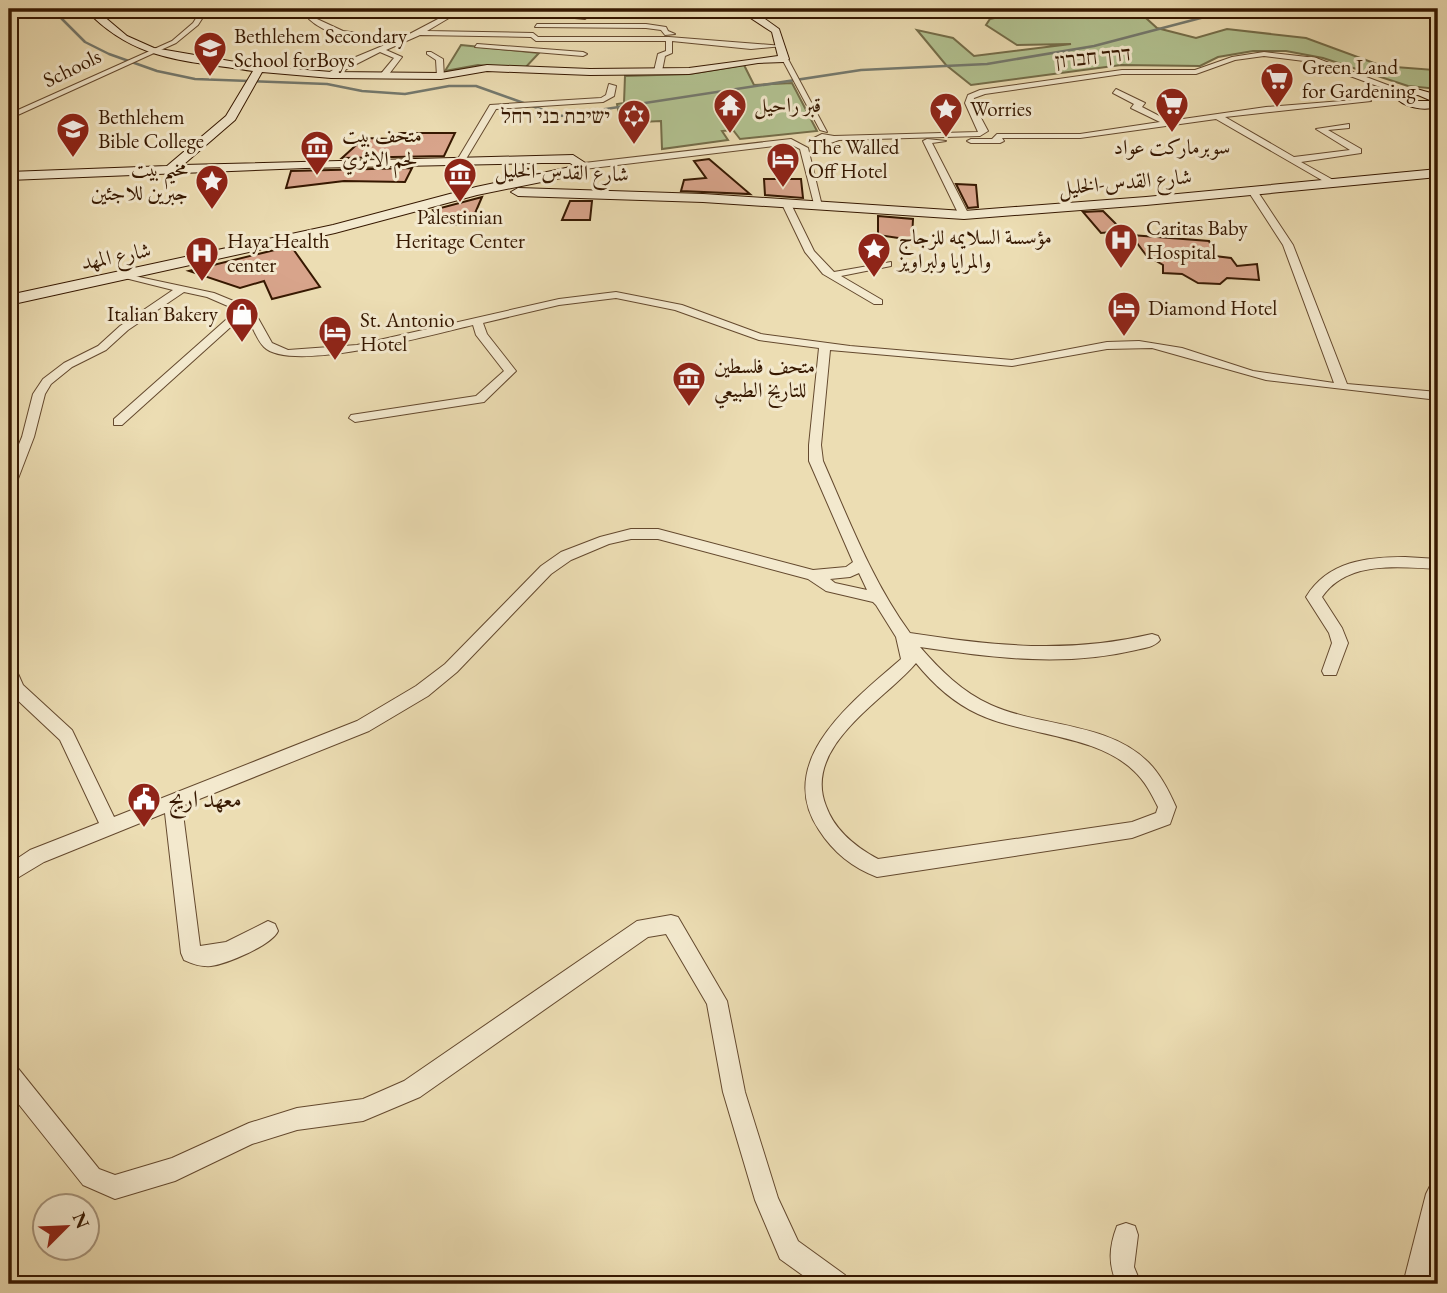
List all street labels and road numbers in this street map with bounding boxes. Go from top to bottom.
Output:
street label: דרך חברון [1054,39,1132,74]
street label: Schools [38,42,105,93]
street label: شارع القدس-الخليل [494,156,629,192]
street label: شارع القدس-الخليل [1057,162,1193,206]
street label: شارع المهد [79,236,154,280]

